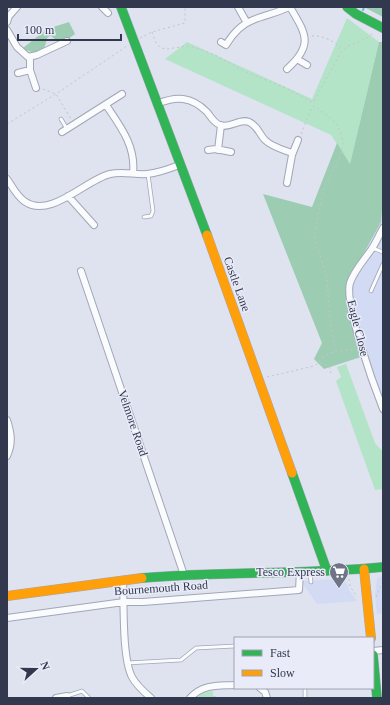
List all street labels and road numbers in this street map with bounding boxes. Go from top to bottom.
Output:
street label: Castle Lane [221,255,253,313]
street label: Eagle Close [344,298,372,358]
street label: Velmore Road [115,388,151,458]
street label: Bournemouth Road [113,578,209,598]

